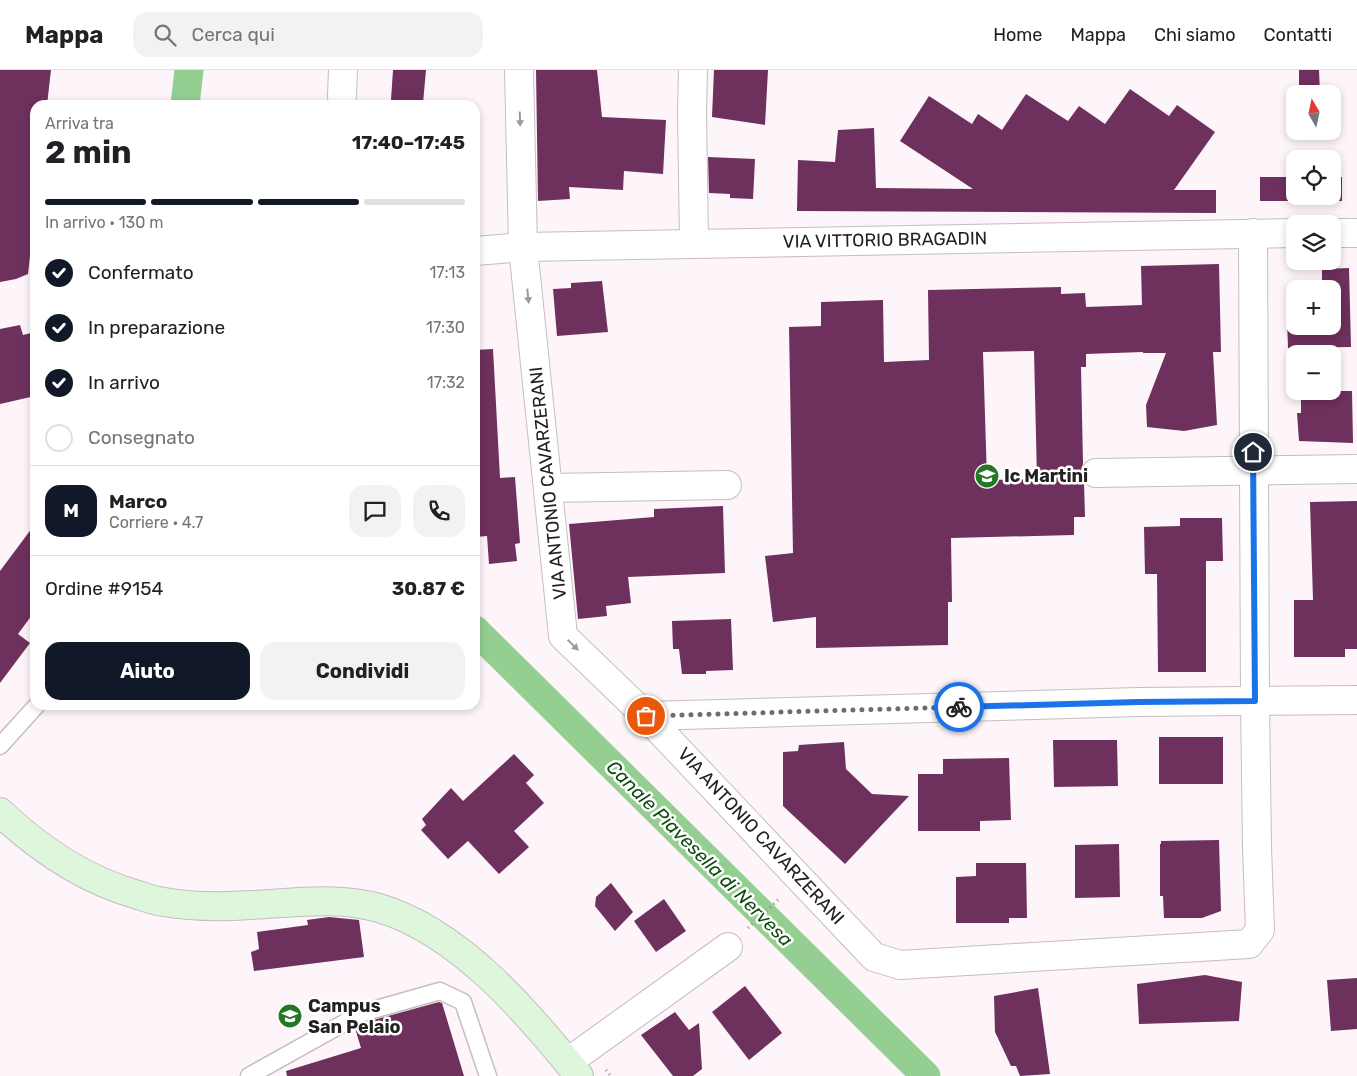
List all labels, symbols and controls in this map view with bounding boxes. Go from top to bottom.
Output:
search box [133,12,483,57]
text: Mappa [25,21,103,49]
icon: search [151,21,179,49]
text: Cerca qui [191,23,275,46]
text: Home [993,24,1042,46]
text: Mappa [1070,24,1126,46]
text: Chi siamo [1154,24,1236,46]
text: Contatti [1264,24,1332,46]
north arrow [1286,85,1341,140]
map controls [1286,85,1341,400]
one-way arrow [516,111,524,127]
text: Arriva tra [45,114,114,133]
text: 17:40–17:45 [352,131,465,154]
text: 2 min [45,133,132,171]
button: locate [1286,150,1341,205]
text: In arrivo · 130 m [45,213,164,232]
button: layers [1286,215,1341,270]
street label: VIA VITTORIO BRAGADIN [783,227,987,253]
icon: check [45,259,73,287]
text: Confermato [88,261,194,284]
text: 17:13 [429,263,465,282]
button: + [1286,280,1341,335]
one-way arrow [524,288,532,304]
icon: check [45,314,73,342]
text: In preparazione [88,316,225,339]
text: 17:30 [426,318,465,337]
button: − [1286,345,1341,400]
street label: VIA ANTONIO CAVARZERANI [525,366,571,600]
icon: check [45,369,73,397]
text: In arrivo [88,371,160,394]
text: 17:32 [427,373,465,392]
text: Consegnato [88,426,195,449]
pin [1232,431,1274,473]
icon: home [1239,438,1267,466]
school or university icon: Ic Martini [974,463,1000,489]
place label: Ic Martini [1004,465,1088,487]
button: chat [349,485,401,537]
button: phone [413,485,465,537]
text: Marco [109,490,167,513]
text: M [63,499,79,522]
text: Corriere · 4.7 [109,513,203,532]
text: Ordine #9154 [45,577,163,600]
text: 30.87 € [392,577,465,600]
one-way arrow [566,639,578,651]
button: Aiuto [45,642,250,700]
button: Condividi [260,642,465,700]
courier [934,682,984,732]
icon: bike [945,693,973,721]
pin [625,695,667,737]
icon: bag [632,702,660,730]
street label: VIA ANTONIO CAVARZERANI [673,743,849,929]
water label: Canale Piavesella di Nervesa [602,755,798,951]
place label: Campus San Pelaio [308,995,401,1038]
school or university icon: Campus San Pelaio [277,1003,303,1029]

